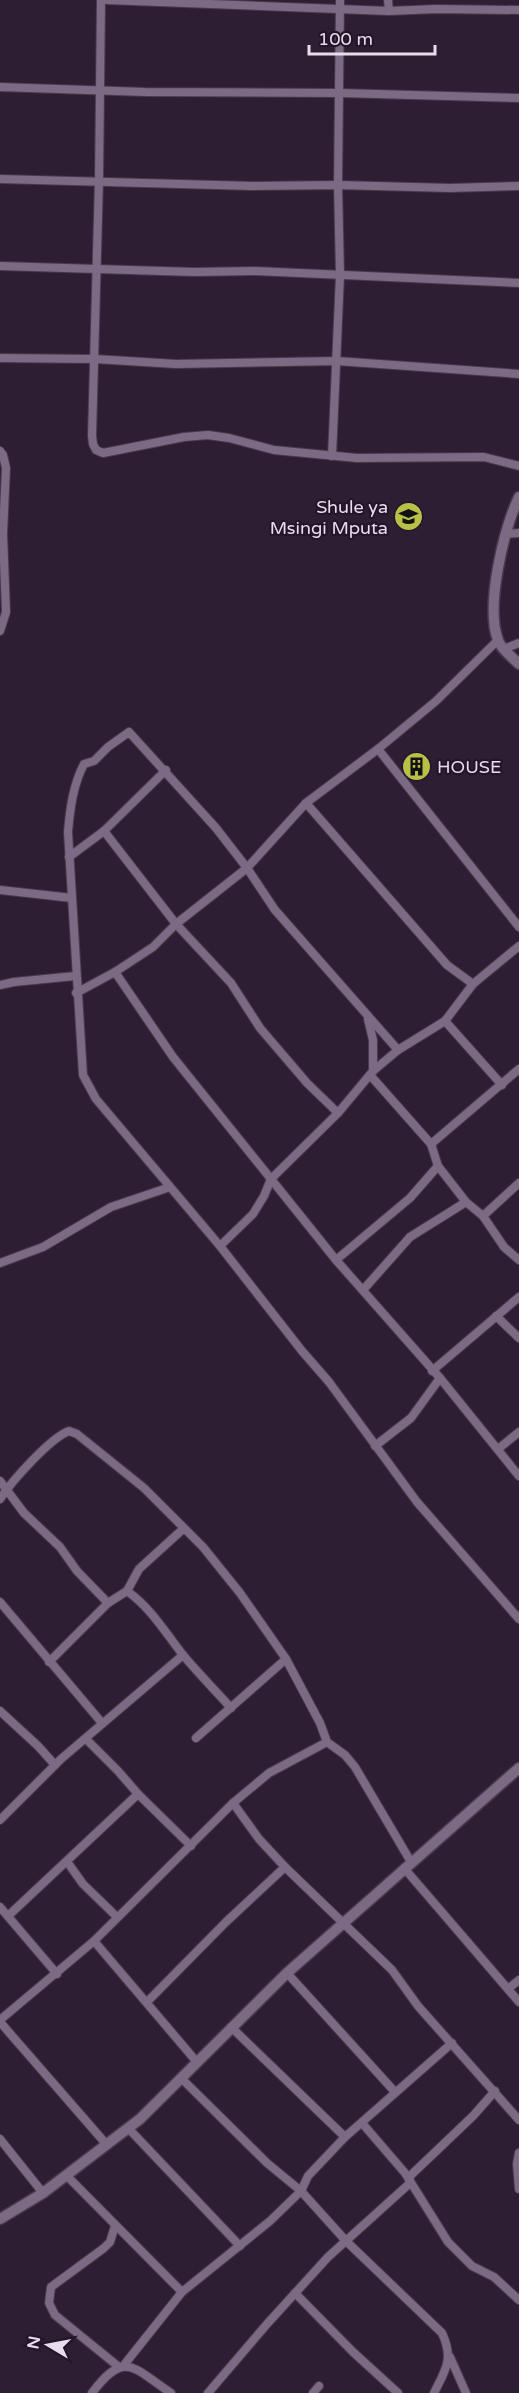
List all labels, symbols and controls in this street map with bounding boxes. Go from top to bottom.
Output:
scale bar [309,18,435,56]
text: 100 m [318,28,373,50]
place label: Shule ya Msingi Mputa [270,496,388,539]
school or university icon: Shule ya Msingi Mputa [393,501,425,533]
building icon: HOUSE [400,751,432,783]
place label: HOUSE [437,756,501,778]
north arrow [18,2315,78,2375]
text: N [23,2335,45,2351]

